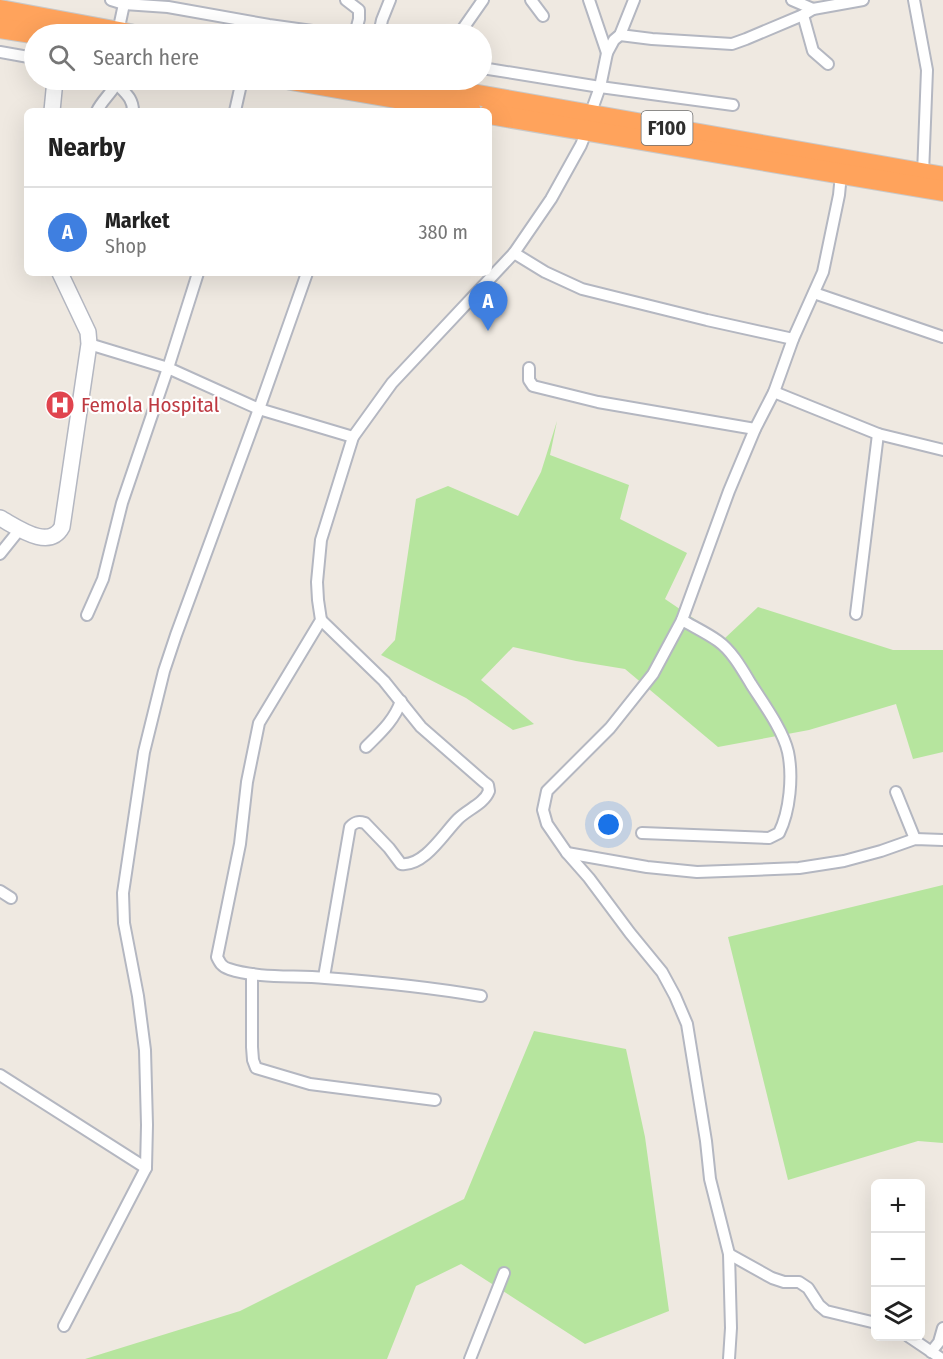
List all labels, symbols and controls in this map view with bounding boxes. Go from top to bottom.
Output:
search box [24,24,492,90]
icon: search [45,41,78,74]
text: Search here [93,44,199,71]
road number: F100 [642,111,692,145]
text: Nearby [48,132,125,163]
text: Market [105,207,170,234]
text: A [62,220,73,244]
text: 380 m [418,220,468,244]
text: Shop [105,234,147,258]
pin: A [468,282,508,331]
hospital icon: Femola Hospital [44,389,76,421]
place label: Femola Hospital [81,392,220,418]
your location [594,810,623,839]
map controls [871,1179,925,1341]
button: + [871,1179,925,1233]
button: − [871,1233,925,1287]
button: layers [871,1287,925,1341]

